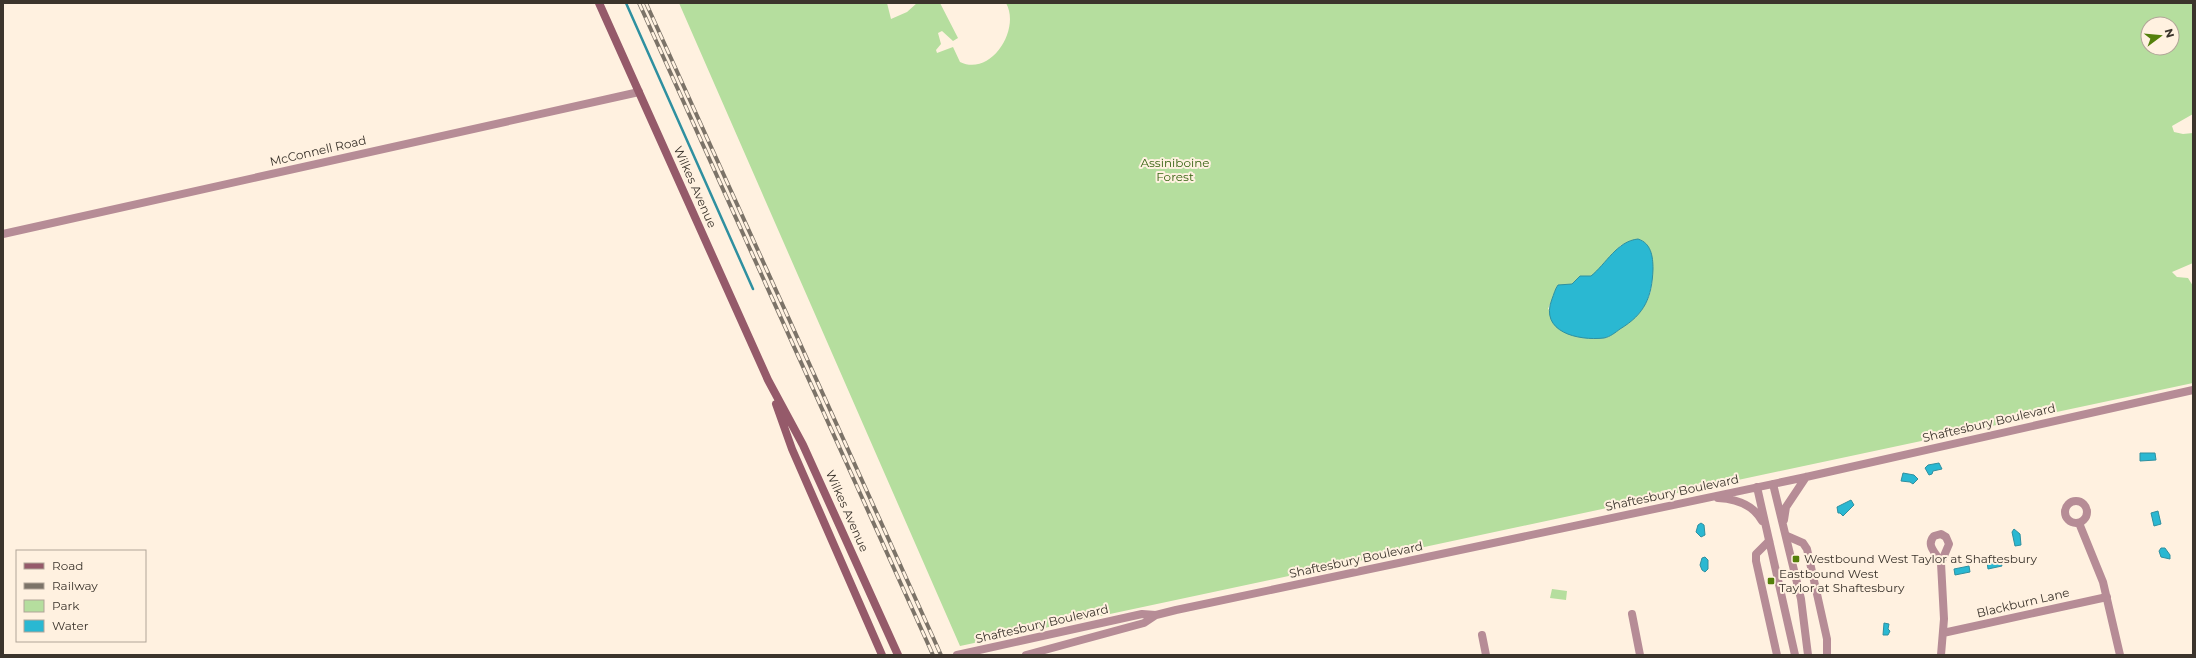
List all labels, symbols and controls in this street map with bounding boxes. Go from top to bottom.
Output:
north arrow [2140,16,2180,56]
text: N [2162,27,2178,39]
street label: McConnell Road [268,132,368,169]
street label: Wilkes Avenue [671,144,720,230]
park label: Assiniboine Forest [1140,155,1210,184]
street label: Shaftesbury Boulevard [1921,400,2057,445]
street label: Wilkes Avenue [823,468,872,554]
street label: Shaftesbury Boulevard [1604,471,1740,514]
street label: Shaftesbury Boulevard [1288,538,1424,581]
legend [16,550,146,642]
place label: Westbound West Taylor at Shaftesbury [1804,551,2038,566]
marker: Westbound West Taylor at Shaftesbury [1791,554,1801,564]
text: Road [52,558,83,573]
place label: Eastbound West Taylor at Shaftesbury [1779,566,1905,595]
marker: Eastbound West Taylor at Shaftesbury [1766,576,1776,586]
text: Railway [52,578,98,593]
street label: Blackburn Lane [1975,585,2071,620]
text: Park [52,598,80,613]
street label: Shaftesbury Boulevard [974,601,1110,646]
text: Water [52,618,89,633]

